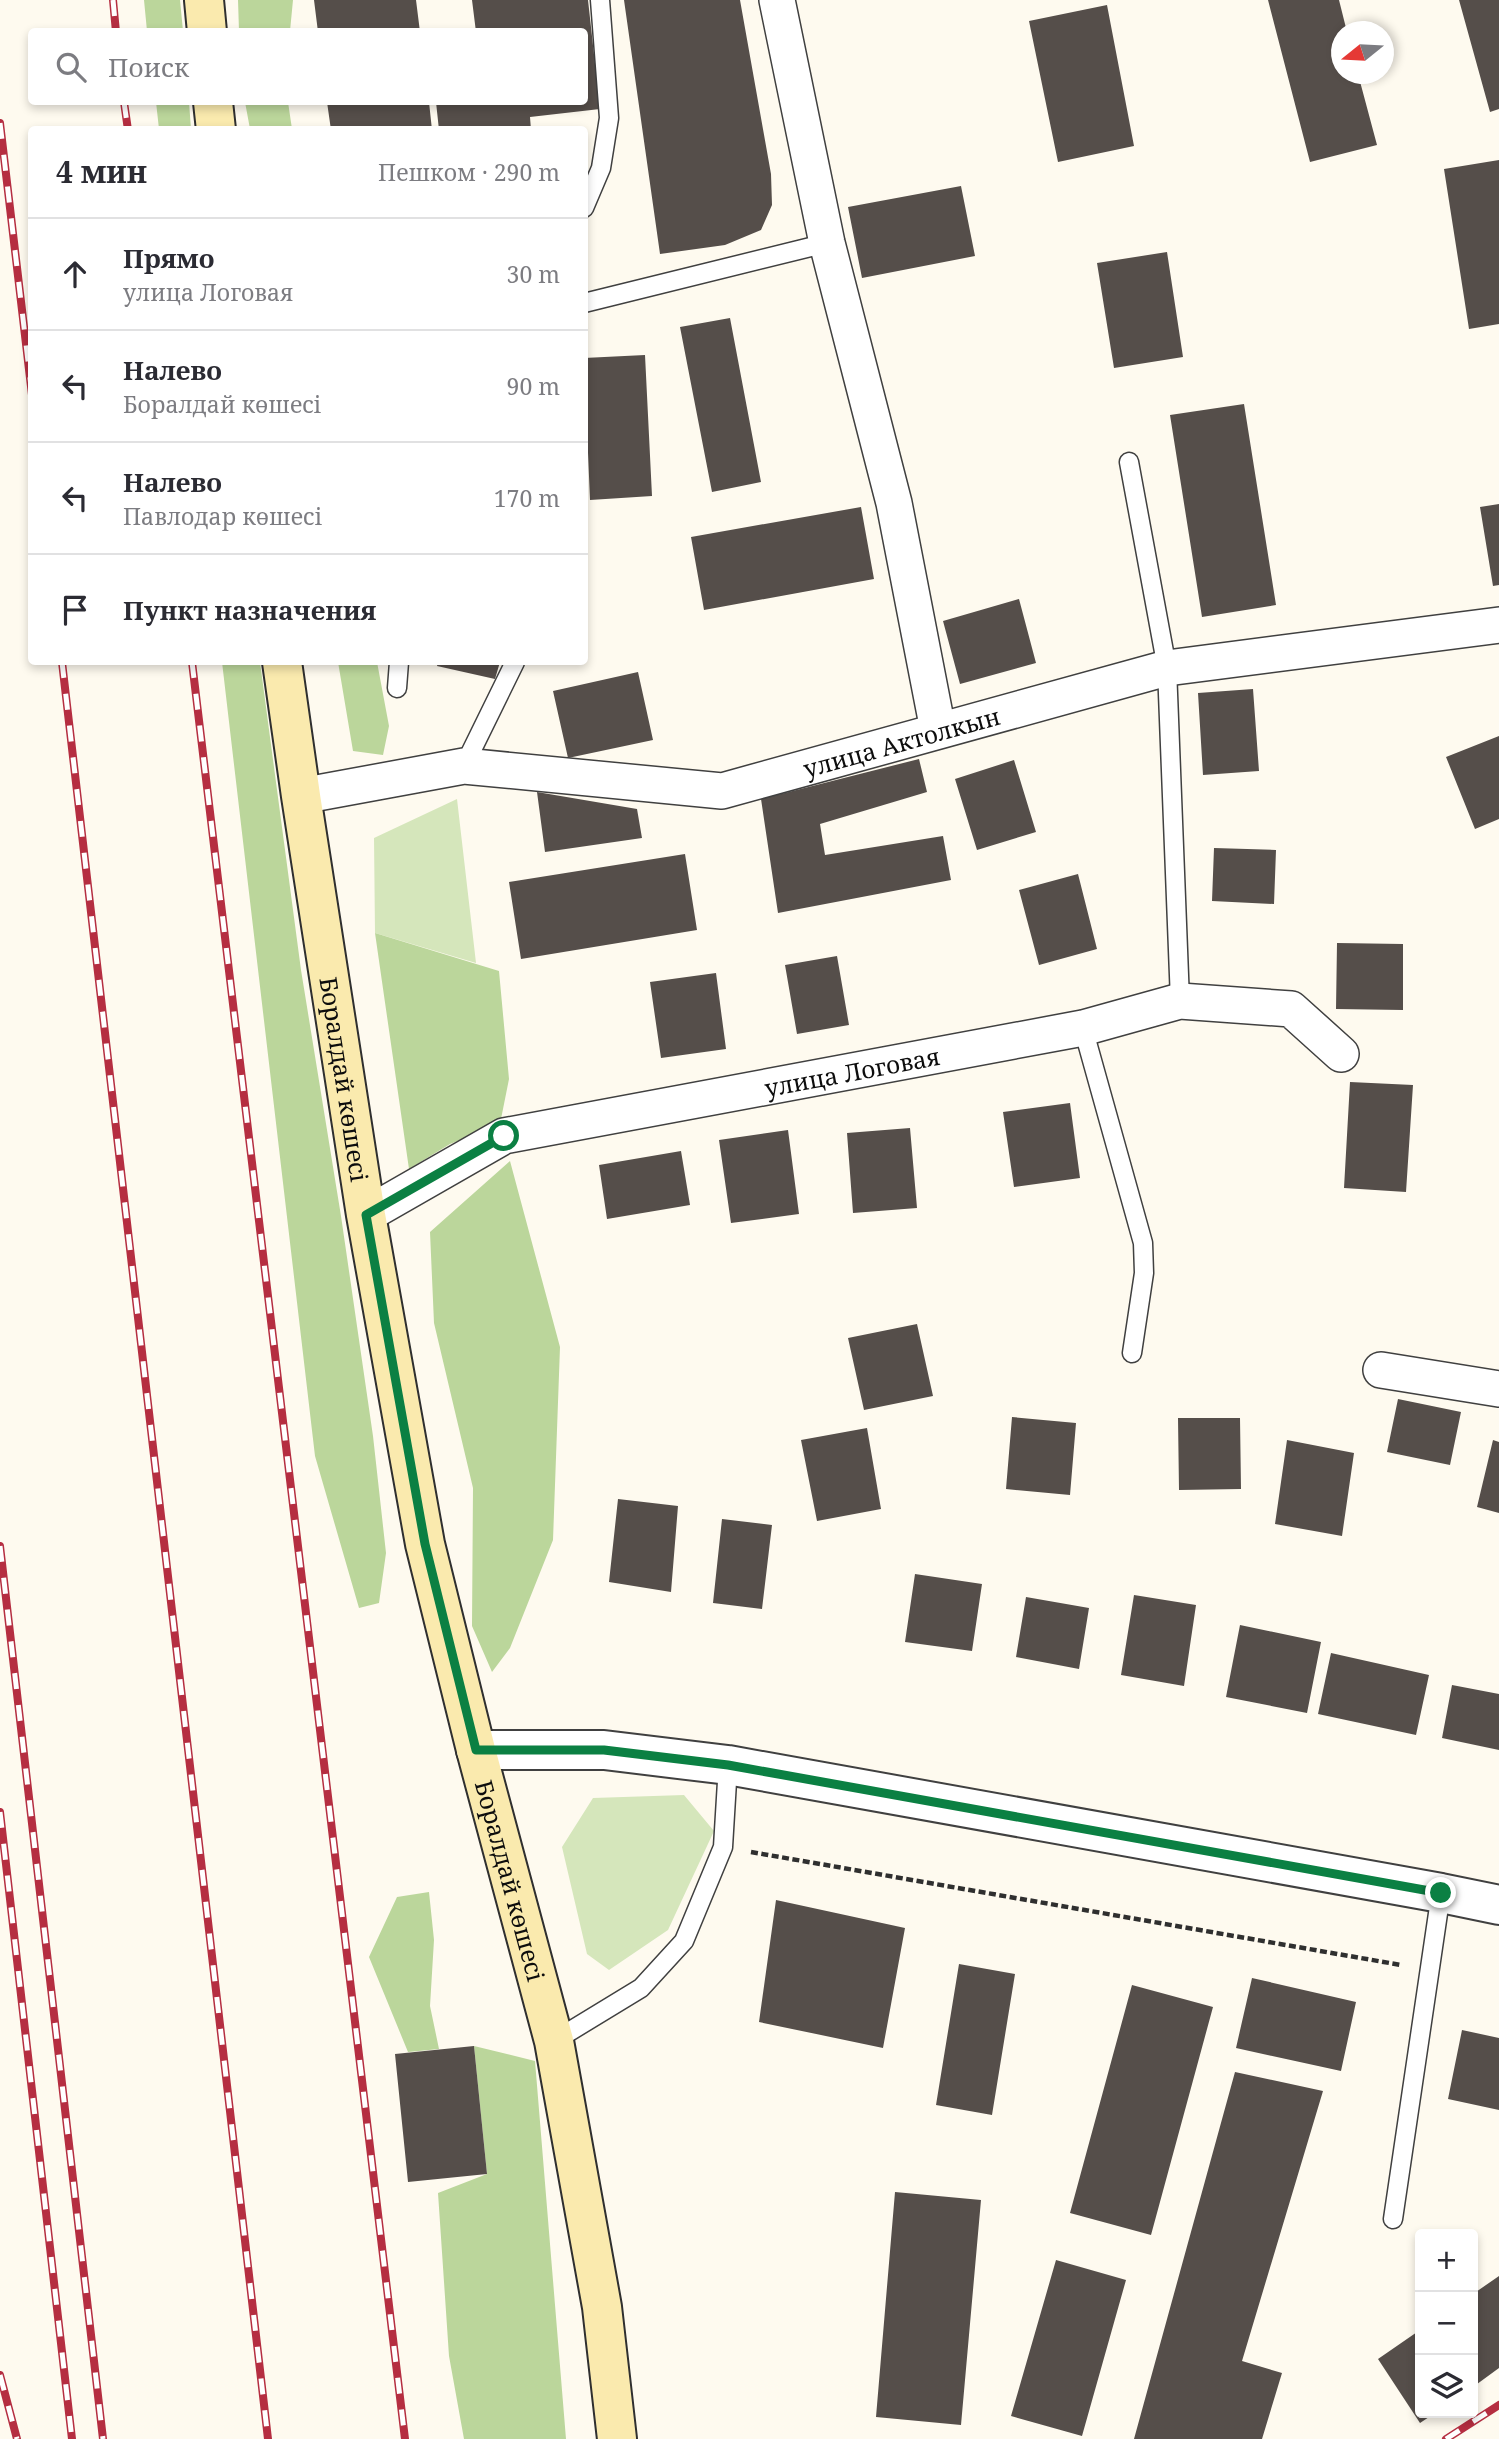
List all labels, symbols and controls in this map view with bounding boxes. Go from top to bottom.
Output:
north arrow [1331,21,1394,84]
search box [28,28,588,105]
icon: search [52,48,90,86]
text: Поиск [108,49,189,85]
text: 4 мин [56,151,147,192]
text: Пешком · 290 m [378,156,560,188]
text: Прямо [123,240,214,276]
icon: ahead [56,255,94,293]
text: 30 m [507,258,560,290]
text: улица Логовая [123,276,293,308]
text: Налево [123,352,222,388]
icon: left [56,367,94,405]
text: 90 m [507,370,560,402]
text: Боралдай көшесі [123,388,322,420]
text: Налево [123,464,222,500]
icon: left [56,479,94,517]
text: 170 m [494,482,560,514]
text: Павлодар көшесі [123,500,322,532]
icon: arrive [56,591,94,629]
text: Пункт назначения [123,592,376,628]
street label: улица Актолкын [799,699,1003,784]
street label: Боралдай көшесі [313,974,377,1184]
street label: улица Логовая [762,1039,942,1104]
route start [488,1120,519,1151]
street label: Боралдай көшесі [468,1776,554,1985]
route end [1425,1877,1456,1908]
map controls [1415,2229,1478,2418]
button: + [1415,2229,1478,2292]
button: − [1415,2292,1478,2355]
button: layers [1415,2355,1478,2418]

